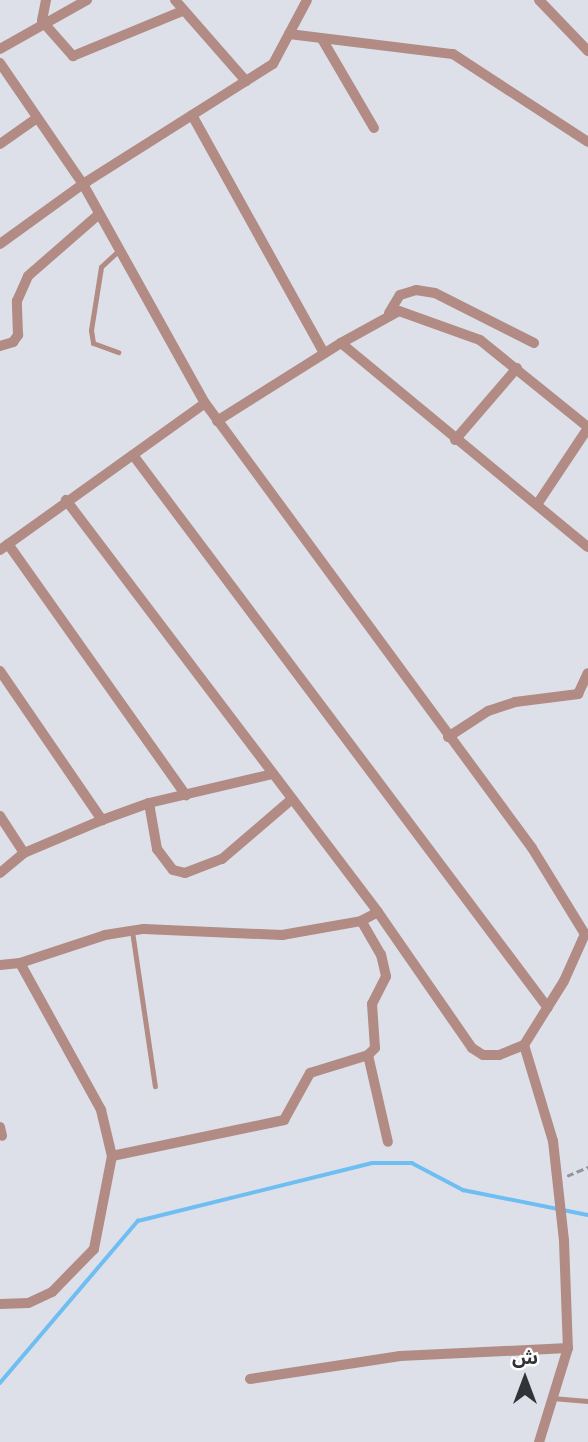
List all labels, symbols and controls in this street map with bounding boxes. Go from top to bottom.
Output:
north arrow [490,1344,560,1414]
text: ش [512,1346,538,1369]

